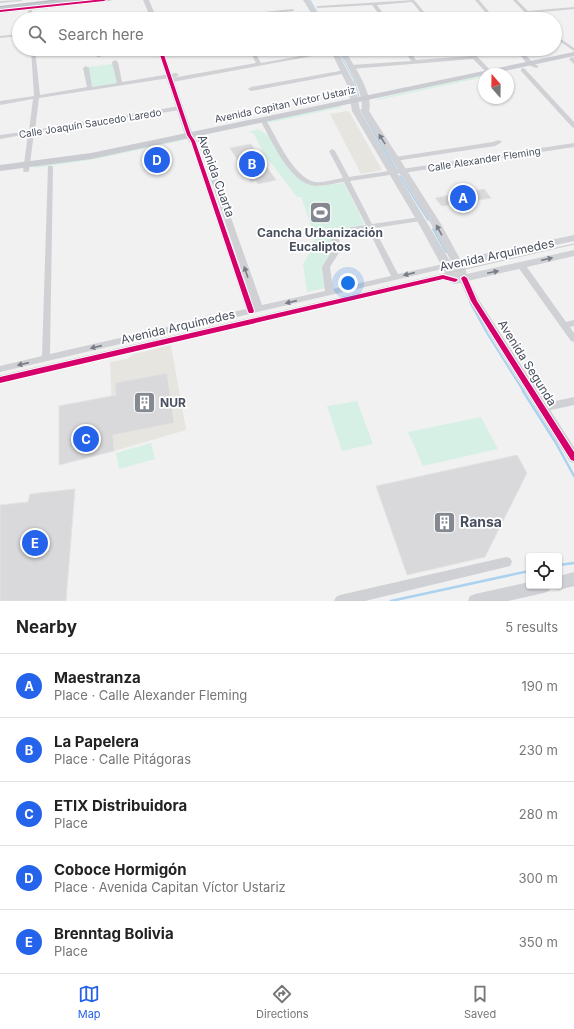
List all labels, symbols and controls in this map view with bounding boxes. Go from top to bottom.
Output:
search box [12,12,562,56]
icon: search [26,23,48,45]
text: Search here [58,25,144,44]
north arrow [478,68,514,104]
street label: Avenida Capitan Víctor Ustariz [213,83,357,125]
street label: Calle Joaquín Saucedo Laredo [18,106,162,140]
street label: Avenida Cuarta [195,133,238,219]
one-way arrow [379,133,386,145]
street label: Calle Alexander Fleming [427,144,541,174]
pin: D [144,145,170,175]
pin: B [239,149,265,179]
pin: A [450,183,476,213]
sports icon: Cancha Urbanización Eucaliptos [307,199,333,225]
one-way arrow [436,224,443,235]
place label: Cancha Urbanización Eucaliptos [257,225,383,254]
street label: Avenida Arquímedes [438,235,555,274]
one-way arrow [541,256,554,262]
one-way arrow [243,266,249,278]
one-way arrow [487,268,499,274]
one-way arrow [403,271,416,277]
your location [338,273,358,293]
one-way arrow [285,299,297,305]
street label: Avenida Arquímedes [119,306,236,347]
street label: Avenida Segunda [495,317,560,409]
one-way arrow [90,344,103,350]
one-way arrow [17,361,29,367]
building icon: NUR [131,390,157,416]
place label: NUR [160,395,186,410]
pin: C [73,424,99,454]
building icon: Ransa [432,509,458,535]
place label: Ransa [460,513,502,530]
pin: E [22,528,48,558]
map controls [526,553,562,589]
button: locate [526,553,562,589]
text: Nearby [16,617,77,637]
text: 5 results [505,619,558,635]
text: Maestranza [54,668,141,687]
text: A [24,678,34,694]
text: 190 m [521,678,558,694]
text: Place · Calle Alexander Fleming [54,687,247,703]
text: La Papelera [54,732,139,751]
text: B [25,742,33,758]
text: 230 m [519,742,558,758]
text: Place · Calle Pitágoras [54,751,191,767]
text: ETIX Distribuidora [54,796,187,815]
text: C [24,806,34,822]
text: 280 m [519,806,558,822]
text: Place [54,815,88,831]
text: Coboce Hormigón [54,860,187,879]
text: D [24,870,34,886]
text: 300 m [519,870,558,886]
text: Place · Avenida Capitan Víctor Ustariz [54,879,286,895]
text: Brenntag Bolivia [54,924,174,943]
text: E [25,934,33,950]
text: 350 m [519,934,558,950]
text: Place [54,943,88,959]
tab: Map [78,983,101,1021]
tab: Directions [256,983,309,1021]
tab: Saved [464,983,496,1021]

